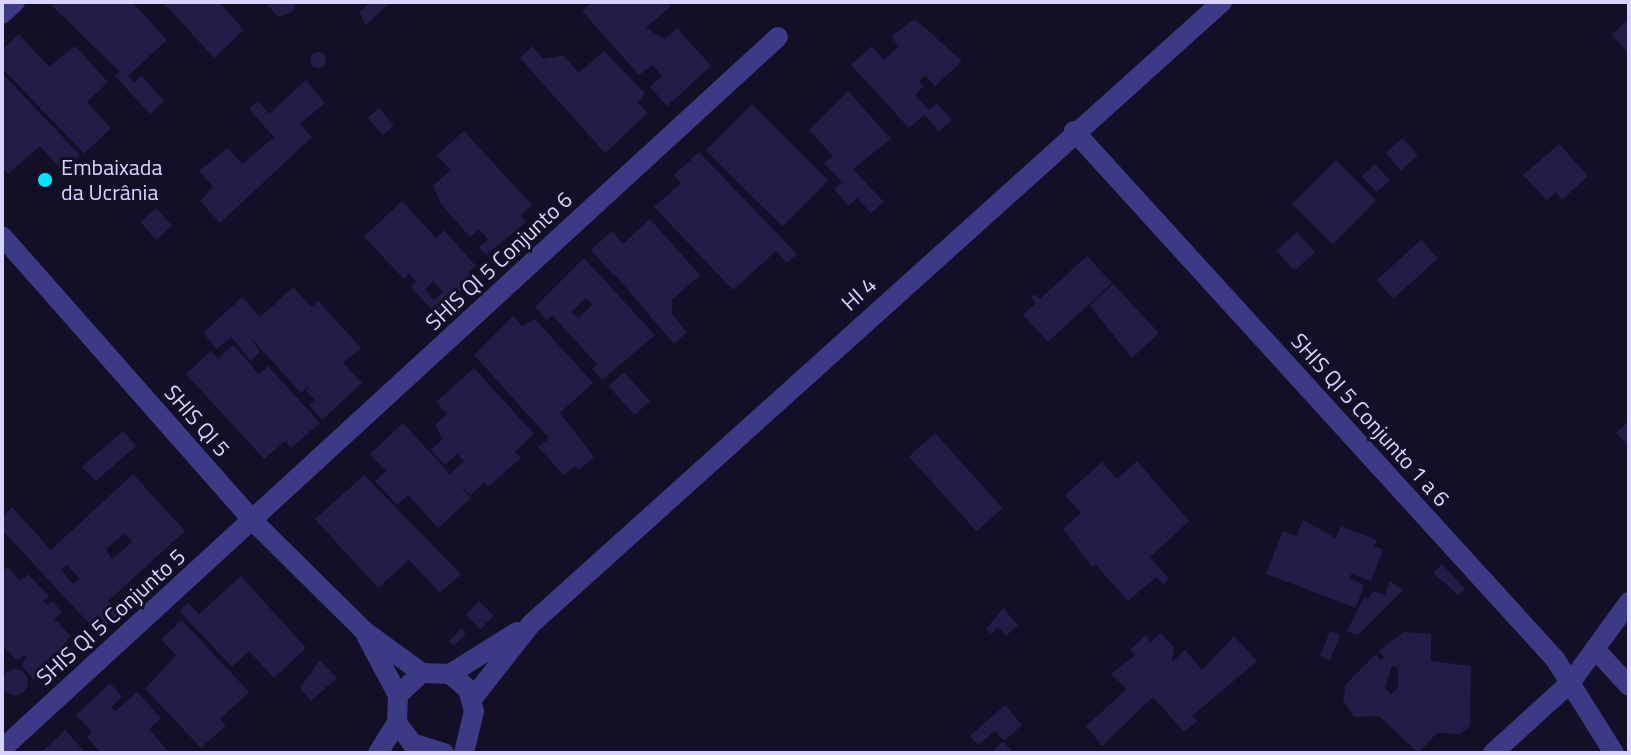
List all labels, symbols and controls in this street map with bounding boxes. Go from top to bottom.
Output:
place label: Embaixada da Ucrânia [61,154,163,206]
marker: Embaixada da Ucrânia [36,171,54,189]
street label: SHIS QI 5 Conjunto 6 [420,186,578,336]
street label: HI 4 [836,272,882,316]
street label: SHIS QI 5 Conjunto 1 a 6 [1285,328,1455,512]
street label: SHIS QI 5 [159,380,235,462]
street label: SHIS QI 5 Conjunto 5 [31,543,191,691]

